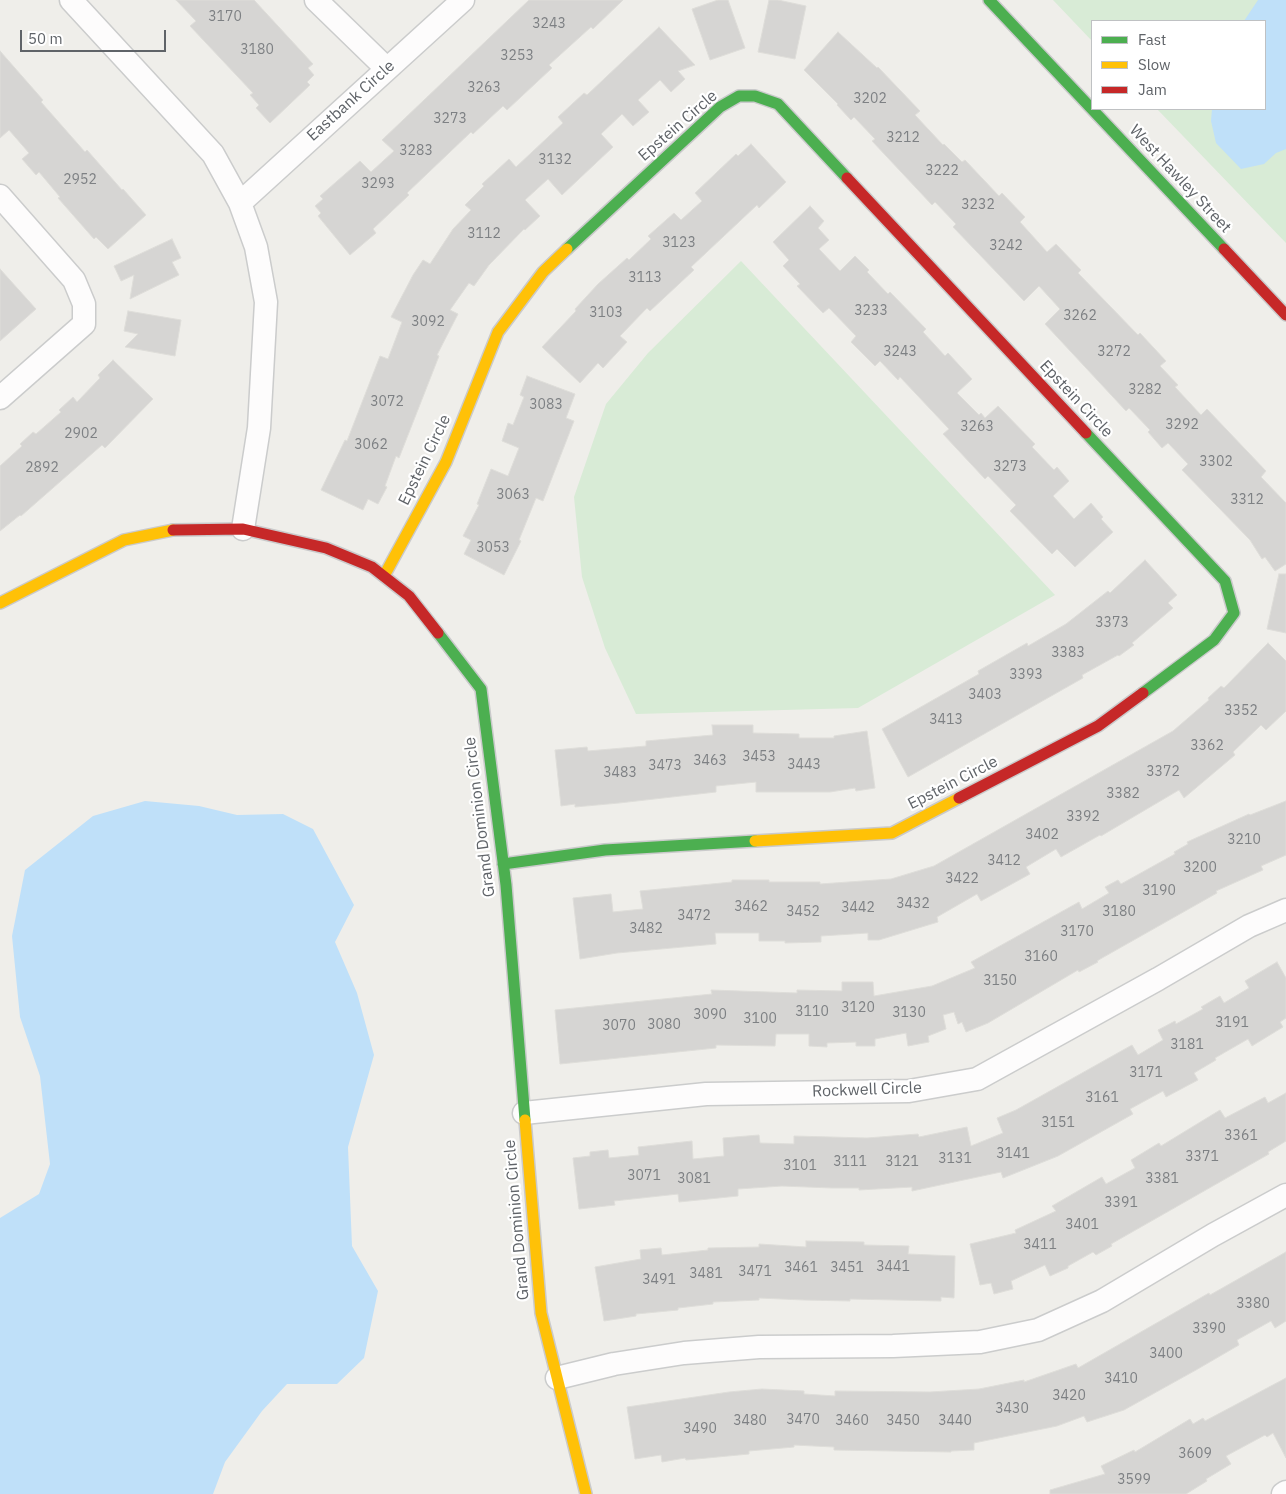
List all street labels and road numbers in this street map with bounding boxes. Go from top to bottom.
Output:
street label: Eastbank Circle [303,57,399,145]
street label: Epstein Circle [635,86,721,166]
street label: West Hawley Street [1125,121,1235,237]
street label: Epstein Circle [1035,356,1117,442]
street label: Epstein Circle [395,412,455,508]
street label: Grand Dominion Circle [461,736,499,898]
street label: Epstein Circle [905,752,1001,814]
street label: Rockwell Circle [812,1078,922,1102]
street label: Grand Dominion Circle [500,1139,534,1301]

